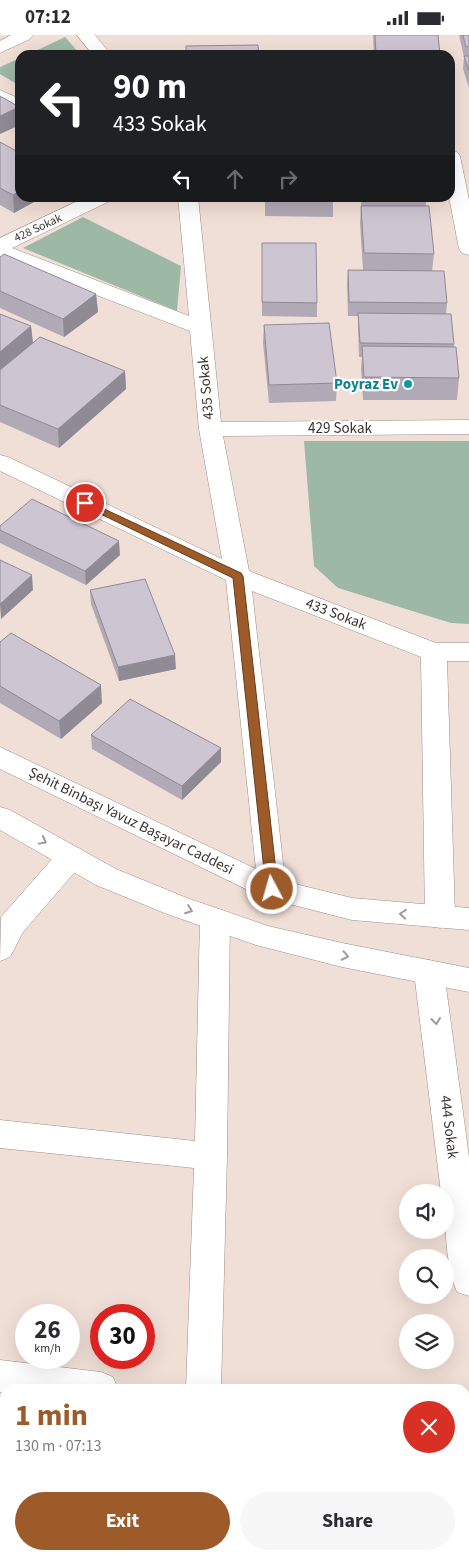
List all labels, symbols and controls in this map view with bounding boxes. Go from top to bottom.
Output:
text: 07:12 [25,4,71,31]
text: 90 m [113,62,187,112]
icon: left [30,70,95,135]
text: 433 Sokak [113,108,207,140]
icon: left [168,165,196,193]
icon: ahead [221,165,249,193]
icon: right [274,165,302,193]
street label: 428 Sokak [11,209,65,246]
street label: 435 Sokak [193,355,219,421]
place label: Poyraz Ev [334,374,398,395]
marker: Poyraz Ev [402,378,414,390]
street label: 429 Sokak [308,418,372,439]
pin [64,482,106,524]
icon: arrive [71,489,99,517]
street label: 433 Sokak [302,593,370,635]
street label: Şehit Binbaşı Yavuz Başayar Caddesi [25,762,237,880]
one-way arrow [37,835,46,845]
position arrow [245,862,297,914]
one-way arrow [184,904,193,914]
one-way arrow [399,908,407,919]
one-way arrow [340,950,349,961]
one-way arrow [430,1016,440,1025]
street label: 444 Sokak [435,1094,463,1160]
map controls [399,1184,454,1369]
button: sound [399,1184,454,1239]
button: search [399,1249,454,1304]
speed limit sign: 30 [90,1304,155,1369]
text: 26 [34,1312,61,1348]
button: layers [399,1314,454,1369]
text: km/h [34,1340,61,1357]
text: 1 min [15,1394,88,1437]
button: close [403,1401,455,1453]
text: 130 m · 07:13 [15,1435,102,1457]
button: Exit [15,1492,230,1550]
button: Share [240,1492,455,1550]

